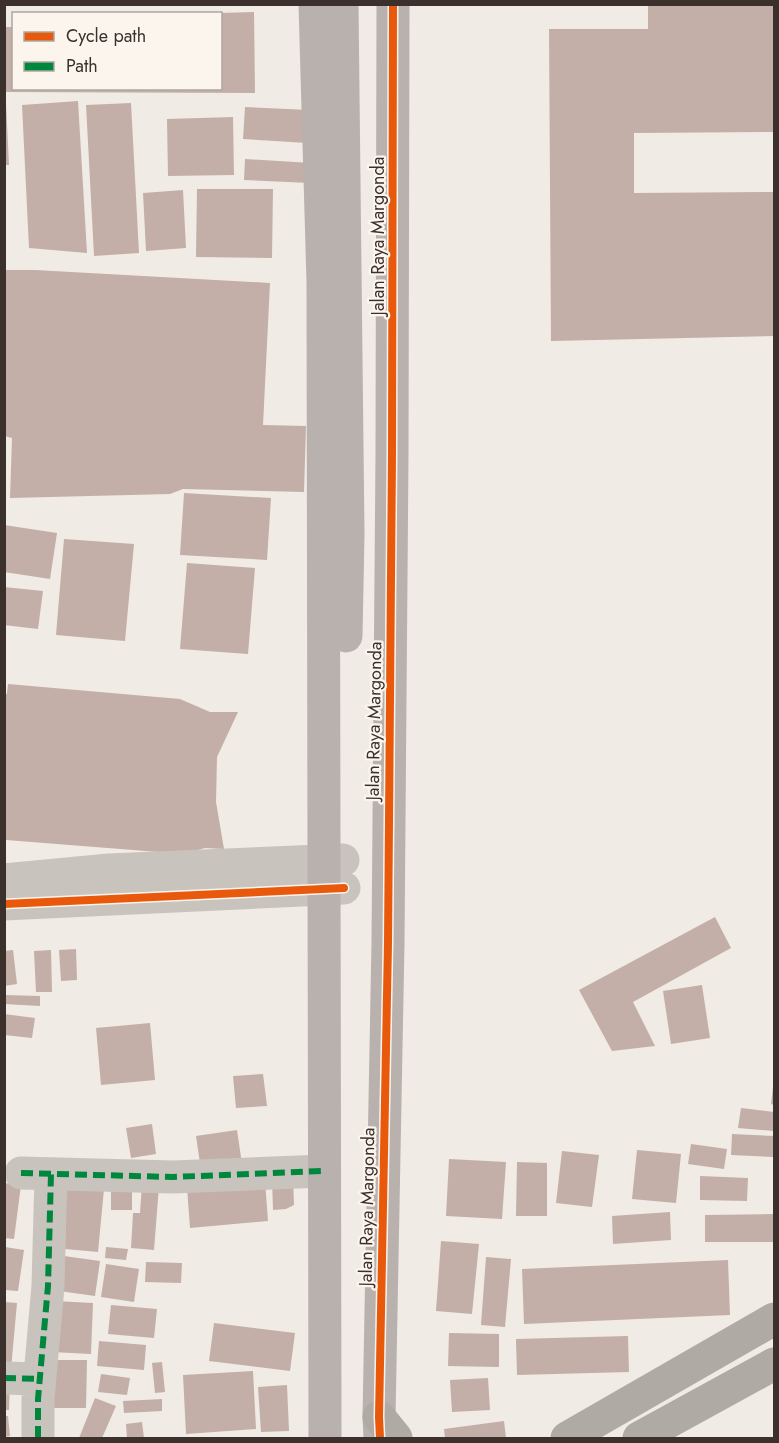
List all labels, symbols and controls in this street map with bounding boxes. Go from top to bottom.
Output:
legend [12,12,222,90]
text: Cycle path [66,23,146,49]
text: Path [66,53,98,79]
street label: Jalan Raya Margonda [365,157,391,317]
street label: Jalan Raya Margonda [360,641,388,803]
street label: Jalan Raya Margonda [353,1127,381,1289]

